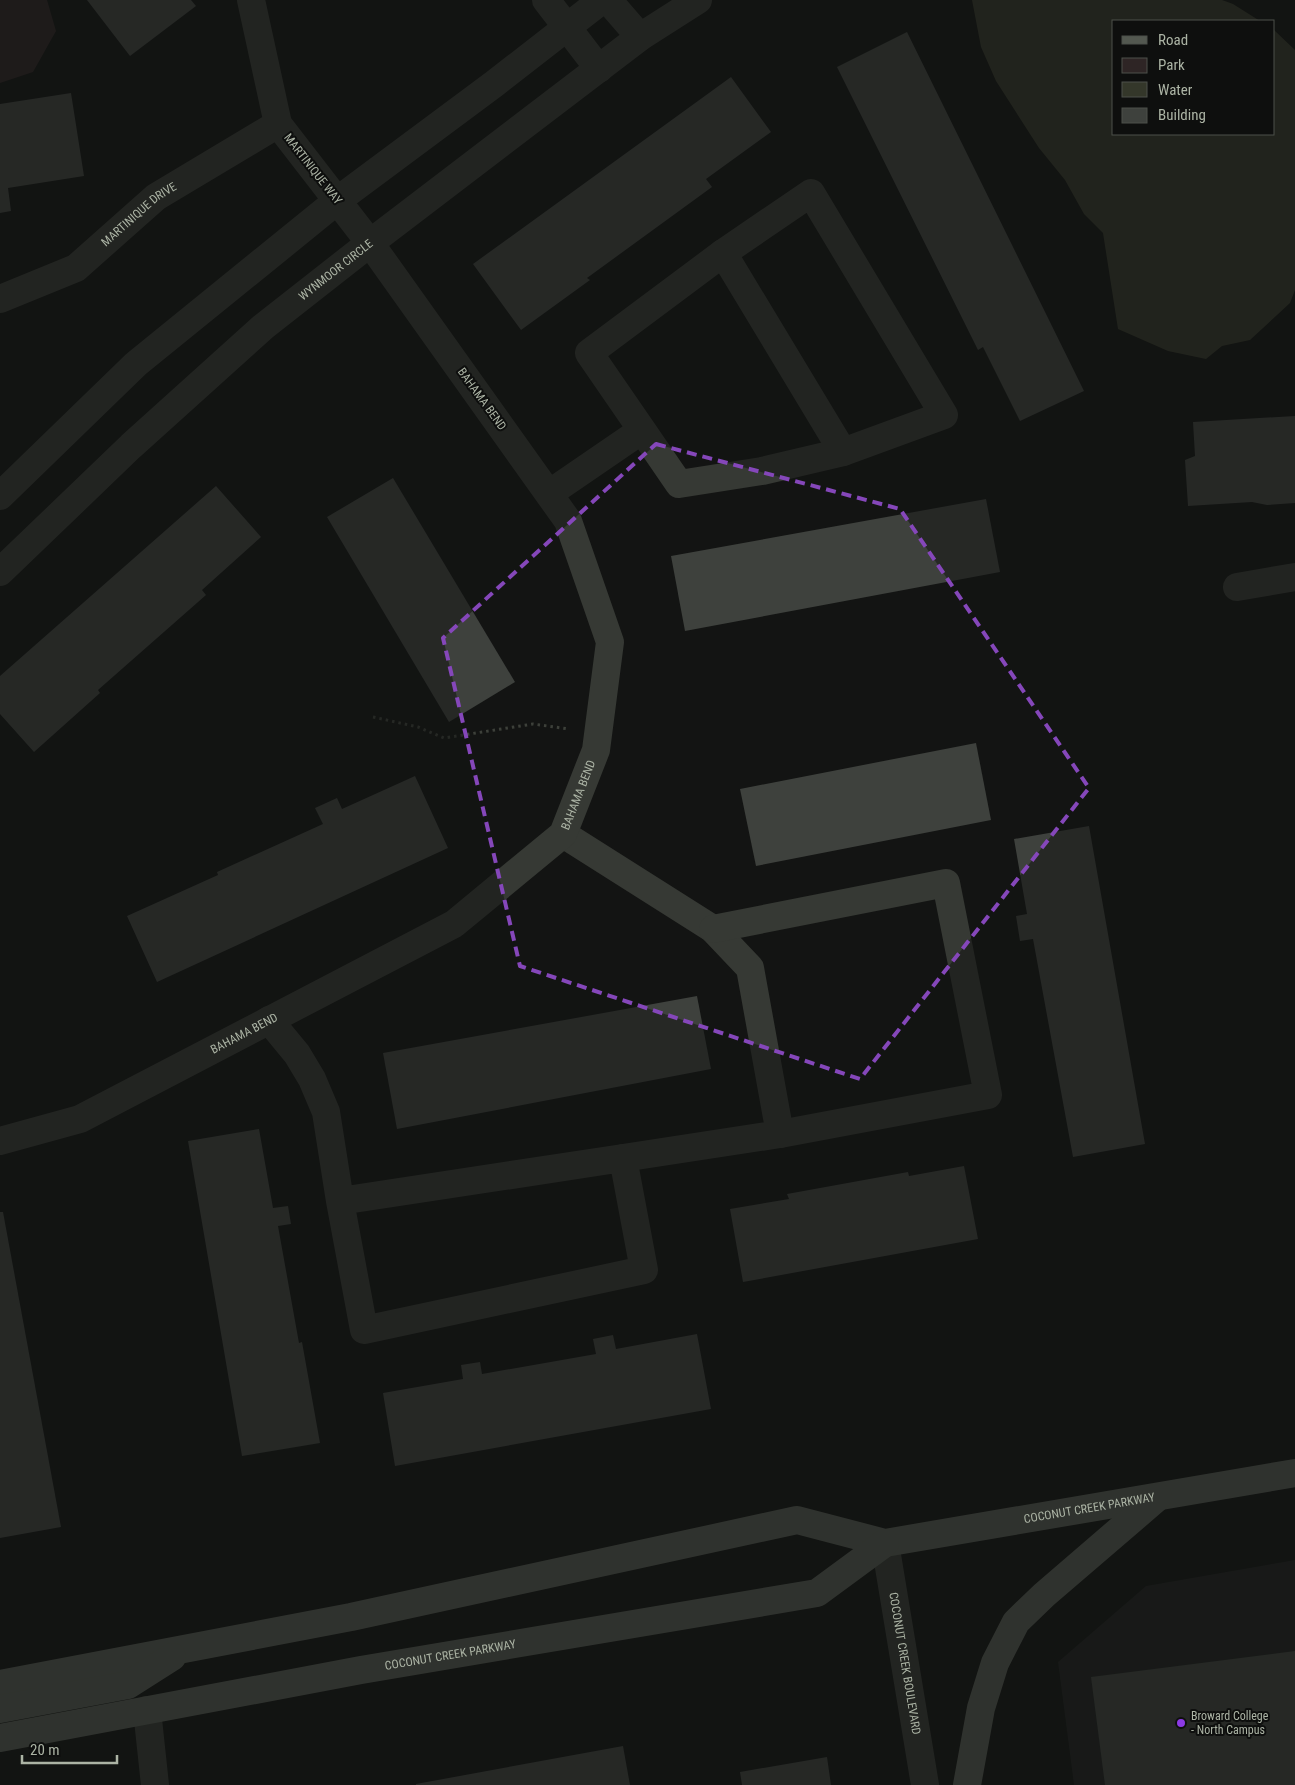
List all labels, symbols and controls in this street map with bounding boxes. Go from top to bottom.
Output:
legend [1112,20,1275,135]
text: Road [1158,31,1188,49]
text: Park [1158,56,1185,74]
text: Water [1158,81,1193,99]
text: Building [1158,106,1206,124]
street label: MARTINIQUE WAY [281,131,345,208]
street label: MARTINIQUE DRIVE [98,179,179,249]
street label: WYNMOOR CIRCLE [296,236,376,303]
street label: BAHAMA BEND [455,365,509,433]
street label: BAHAMA BEND [558,758,598,832]
street label: BAHAMA BEND [208,1010,280,1057]
street label: COCONUT CREEK PARKWAY [1023,1490,1157,1526]
street label: COCONUT CREEK BOULEVARD [886,1591,924,1736]
street label: COCONUT CREEK PARKWAY [384,1637,518,1673]
place label: Broward College - North Campus [1191,1709,1269,1737]
marker: Broward College - North Campus [1175,1717,1187,1729]
scale bar [22,1732,118,1764]
text: 20 m [30,1741,60,1759]

